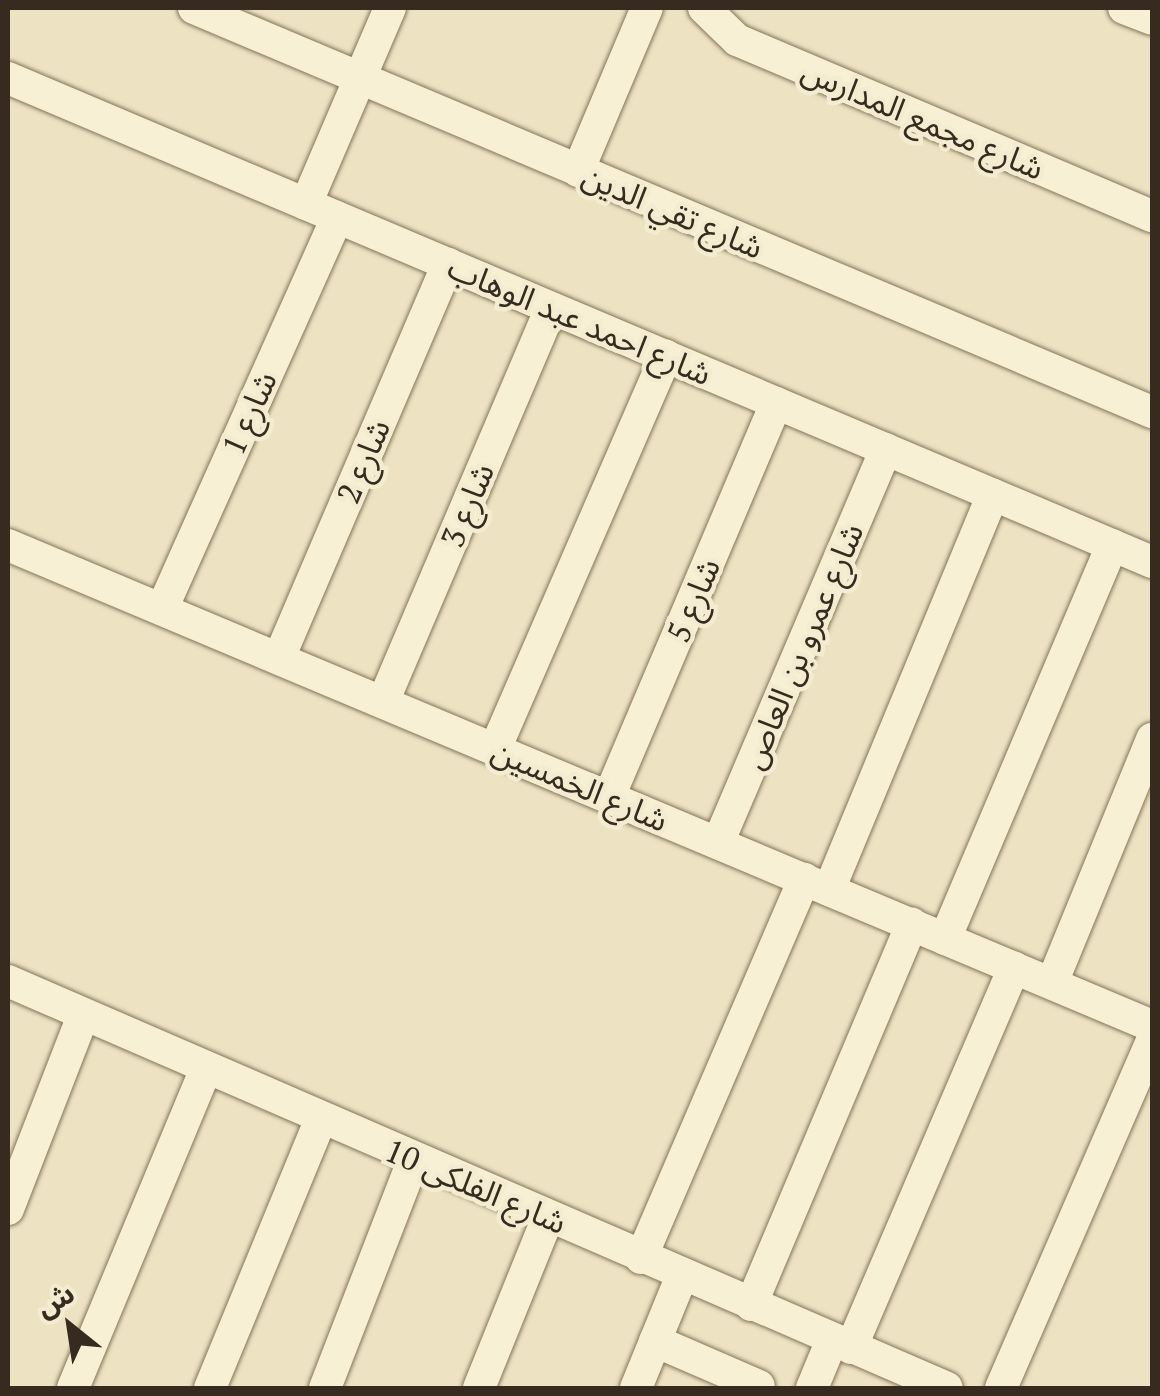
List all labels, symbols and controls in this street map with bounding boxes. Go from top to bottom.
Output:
street label: شارع مجمع المدارس [796,51,1050,187]
street label: شارع تقي الدين [577,156,769,266]
street label: شارع احمد عبد الوهاب [443,247,717,393]
street label: شارع 1 [214,365,284,461]
street label: شارع 2 [328,413,398,509]
street label: شارع 3 [432,457,502,553]
street label: شارع عمرو بن العاص [733,517,871,775]
street label: شارع 5 [658,552,728,648]
street label: شارع الخمسين [486,731,674,839]
street label: شارع الفلكى 10 [380,1131,572,1241]
text: ش [29,1274,81,1325]
north arrow [20,1276,120,1376]

